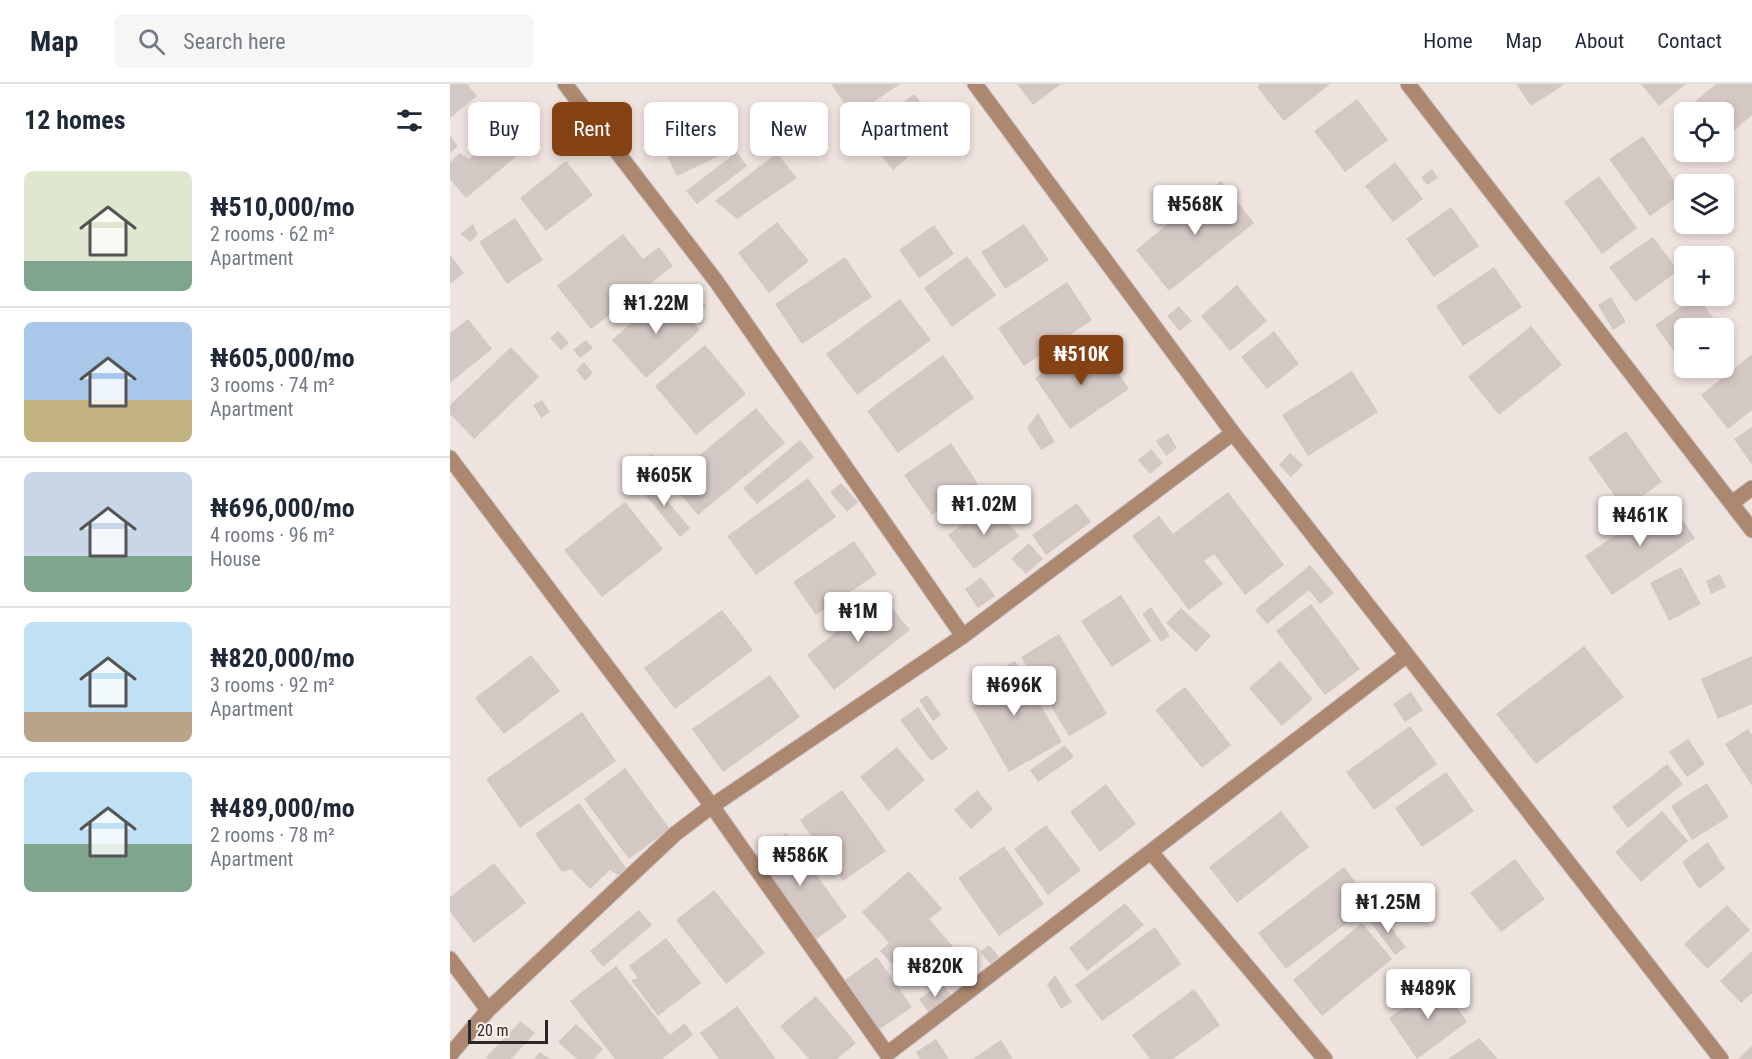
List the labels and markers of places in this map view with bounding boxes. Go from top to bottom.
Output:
pin: ₦568K [1153,185,1237,236]
pin: ₦1.22M [607,284,705,335]
pin: ₦510K [1039,335,1123,386]
pin: ₦605K [622,456,706,507]
pin: ₦1.02M [935,485,1033,536]
pin: ₦461K [1598,496,1682,547]
pin: ₦1M [829,592,887,643]
pin: ₦696K [972,666,1056,717]
pin: ₦586K [758,836,842,887]
pin: ₦1.25M [1339,883,1437,934]
pin: ₦820K [893,947,977,998]
pin: ₦489K [1386,969,1470,1020]

